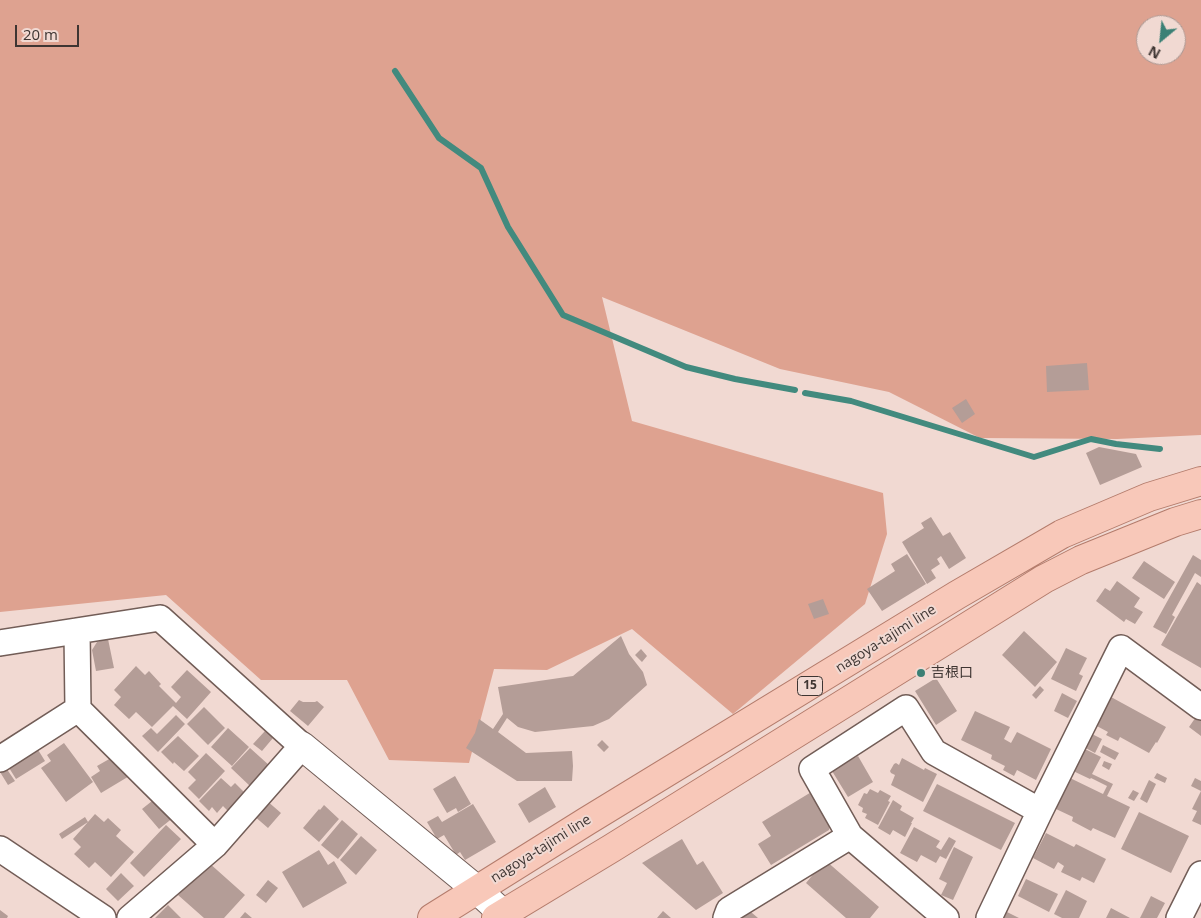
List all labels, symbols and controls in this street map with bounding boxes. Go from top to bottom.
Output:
scale bar [18,15,81,47]
north arrow [1136,15,1186,65]
text: 20 m [23,24,58,44]
text: N [1145,42,1164,64]
street label: nagoya-tajimi line [833,601,939,677]
place label: 吉根口 [931,665,973,681]
marker: 吉根口 [915,667,927,679]
road number: 15 [798,676,822,696]
street label: nagoya-tajimi line [488,811,594,887]

